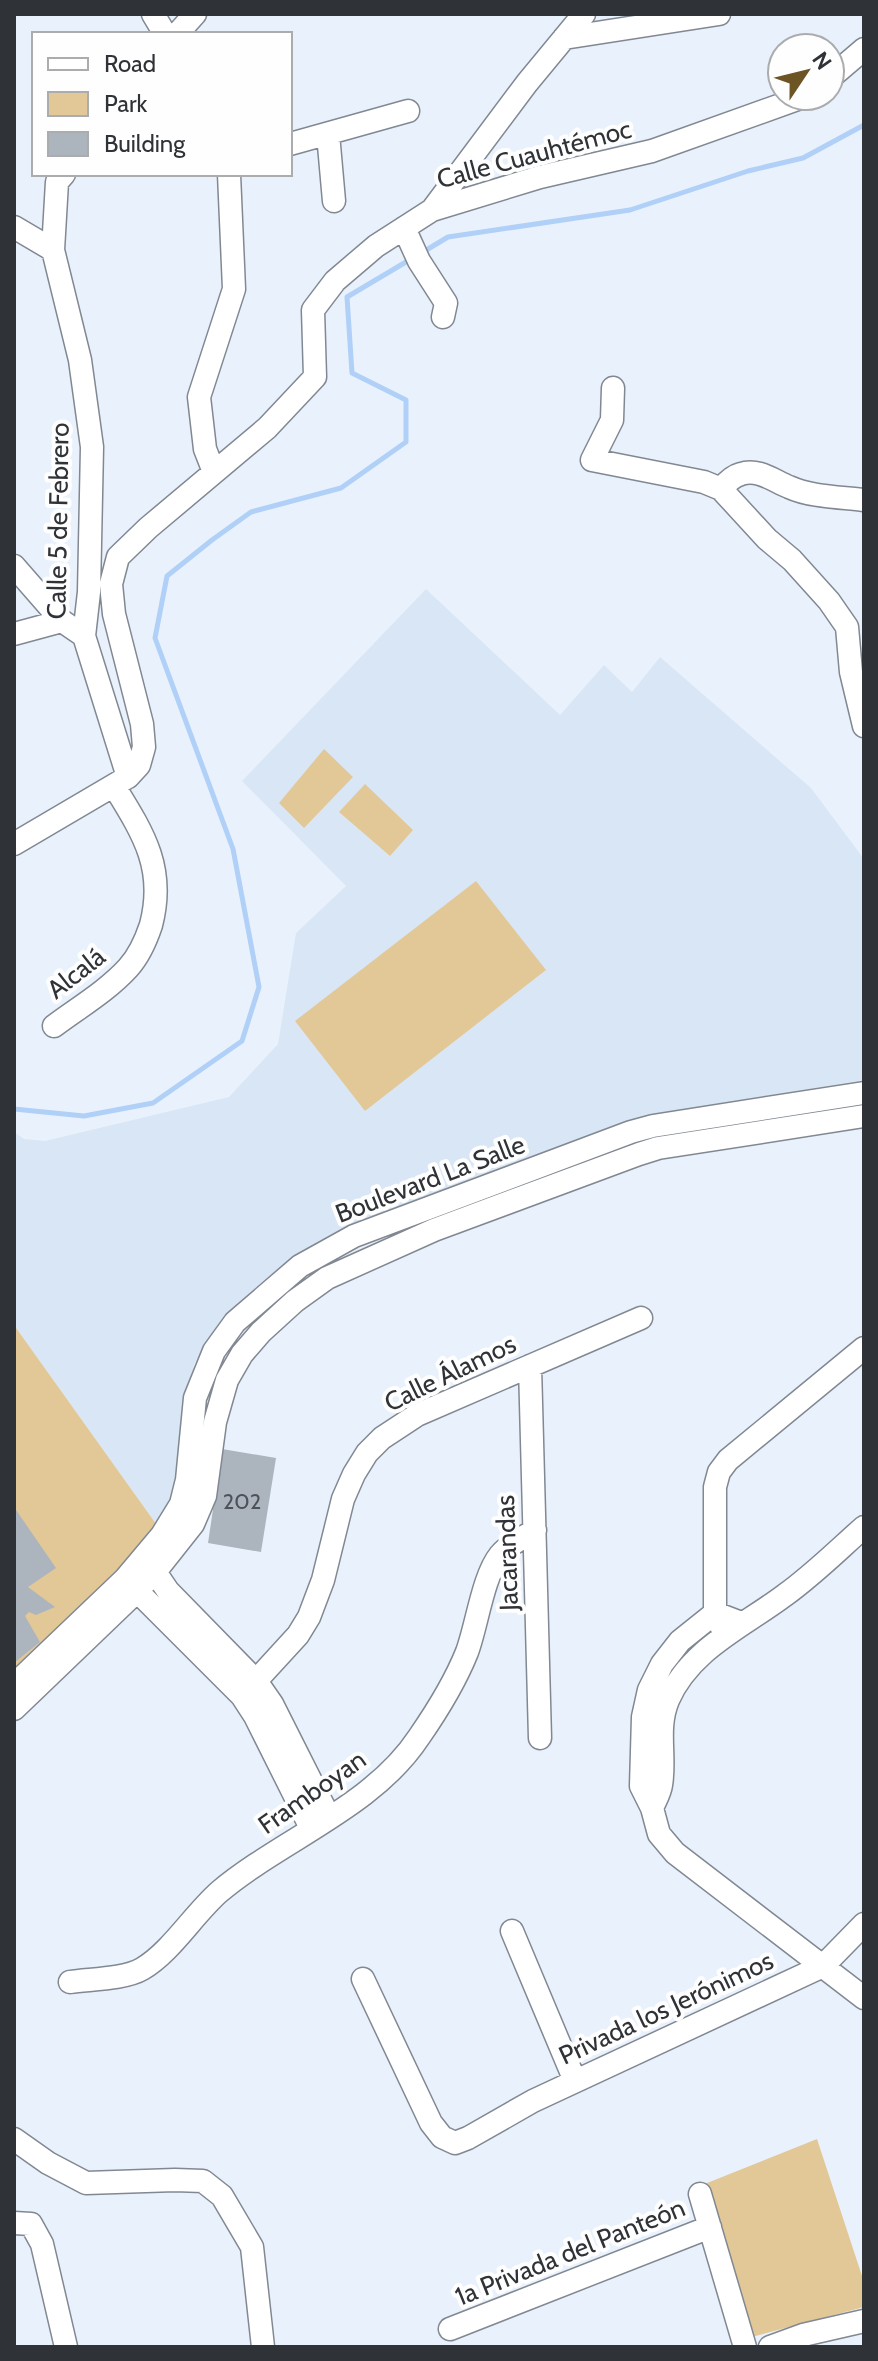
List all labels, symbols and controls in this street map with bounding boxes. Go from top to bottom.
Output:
legend [32,32,292,176]
north arrow [766,32,846,112]
text: N [806,47,837,75]
text: Road [104,49,156,78]
text: Park [104,89,147,118]
street label: Calle Cuauhtémoc [433,113,635,195]
text: Building [104,129,186,158]
street label: Calle 5 de Febrero [40,422,76,620]
street label: Alcalá [41,940,112,1006]
street label: Boulevard La Salle [331,1128,529,1230]
street label: Calle Álamos [379,1327,521,1419]
house number: 202 [223,1488,261,1515]
street label: Jacarandas [489,1494,525,1612]
street label: Framboyan [252,1743,372,1841]
street label: Privada los Jerónimos [554,1944,778,2072]
street label: 1a Privada del Panteón [450,2191,690,2313]

